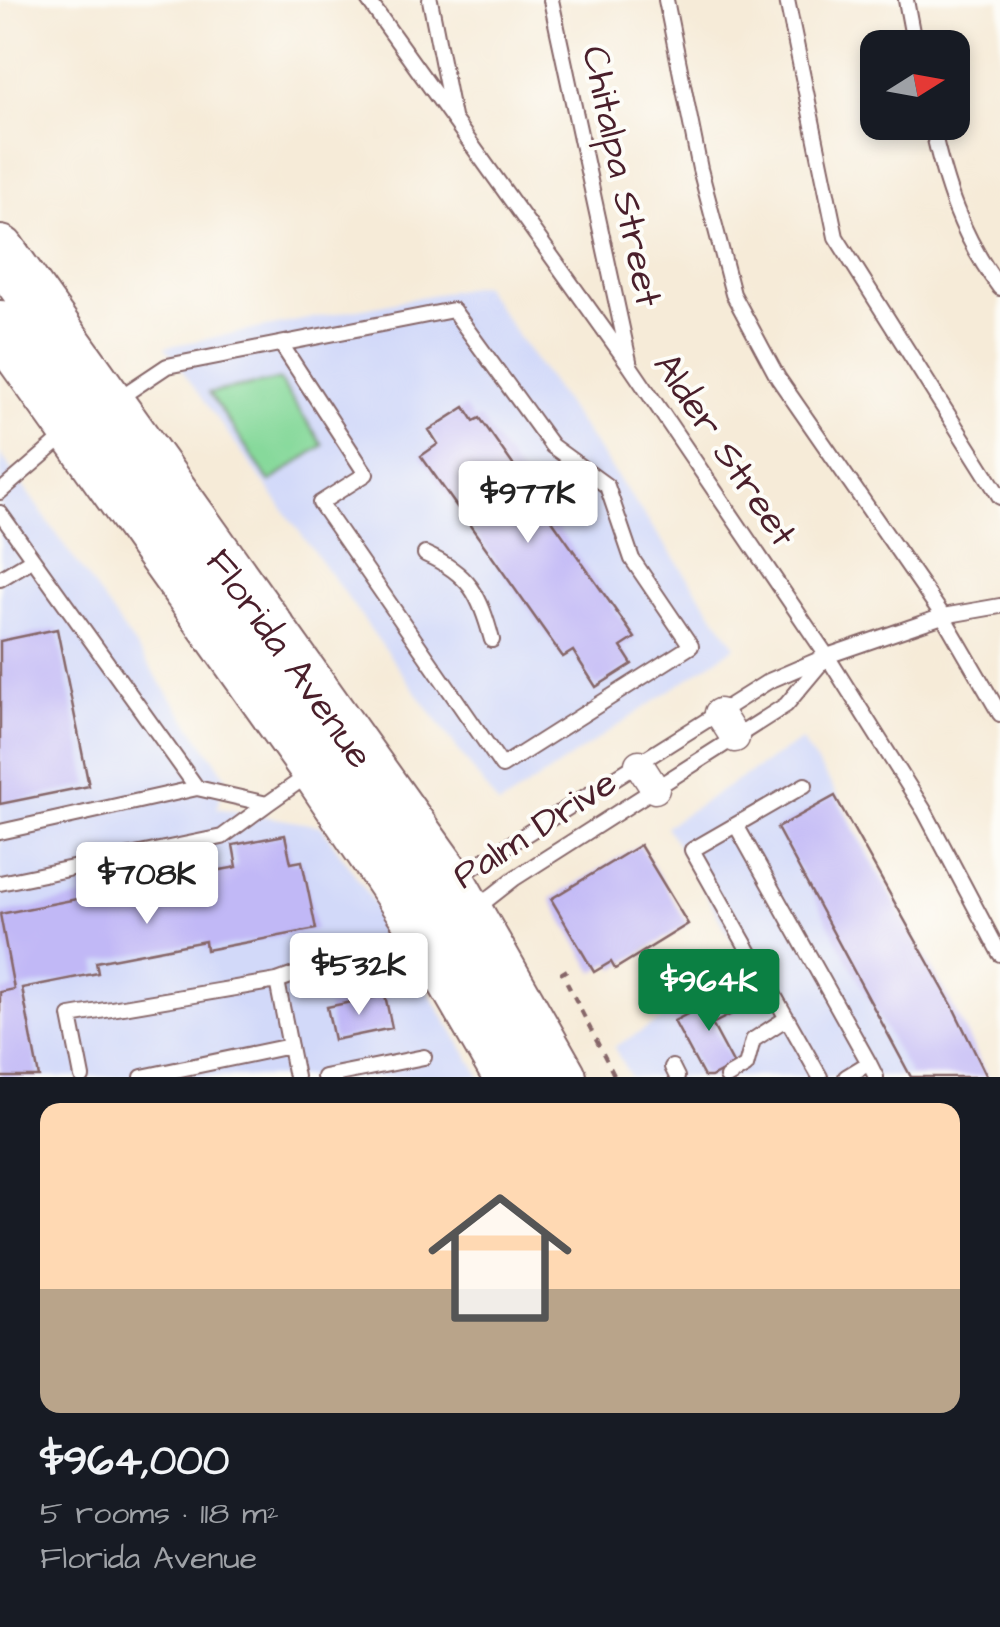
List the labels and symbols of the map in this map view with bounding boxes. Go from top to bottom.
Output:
north arrow [860,30,970,140]
street label: Chitalpa Street [568,41,674,311]
street label: Alder Street [640,343,808,557]
pin: $977K [458,461,598,546]
street label: Florida Avenue [193,539,385,779]
street label: Palm Drive [443,757,627,902]
pin: $708K [77,842,217,927]
pin: $532K [289,933,429,1018]
pin: $964K [639,949,779,1034]

